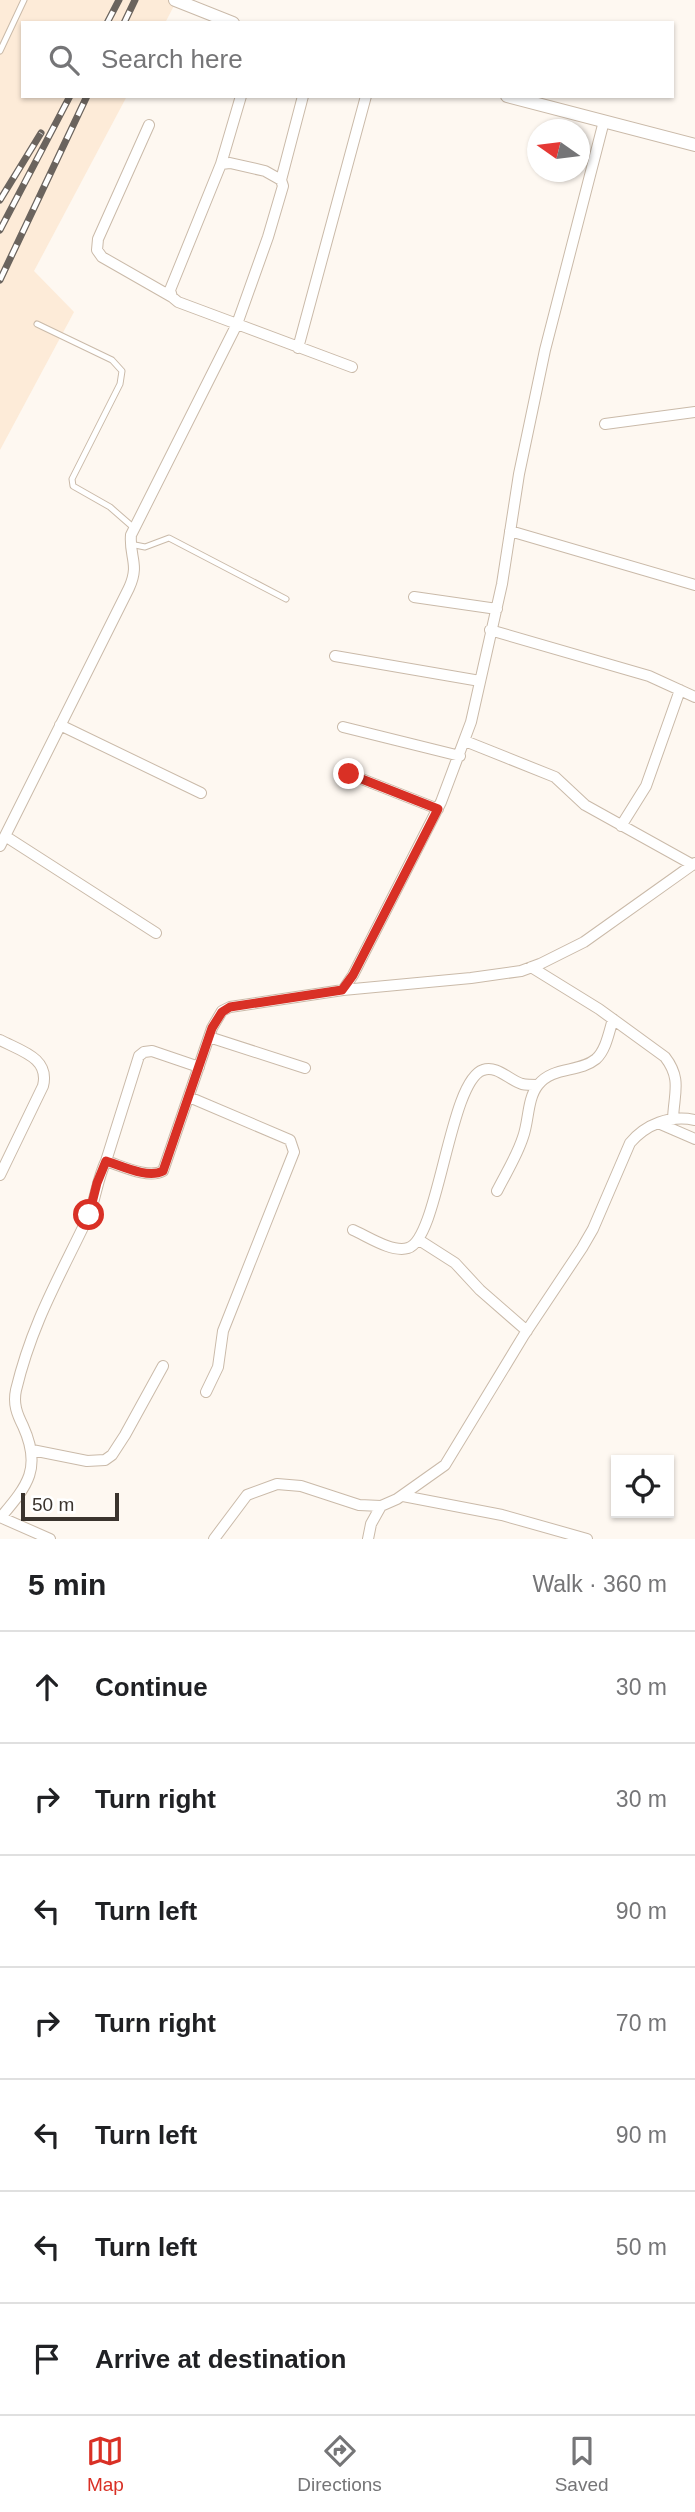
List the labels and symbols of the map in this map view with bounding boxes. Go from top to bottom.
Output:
north arrow [527,119,590,182]
route end [333,758,364,789]
route start [73,1199,104,1230]
scale bar [21,1490,119,1522]

